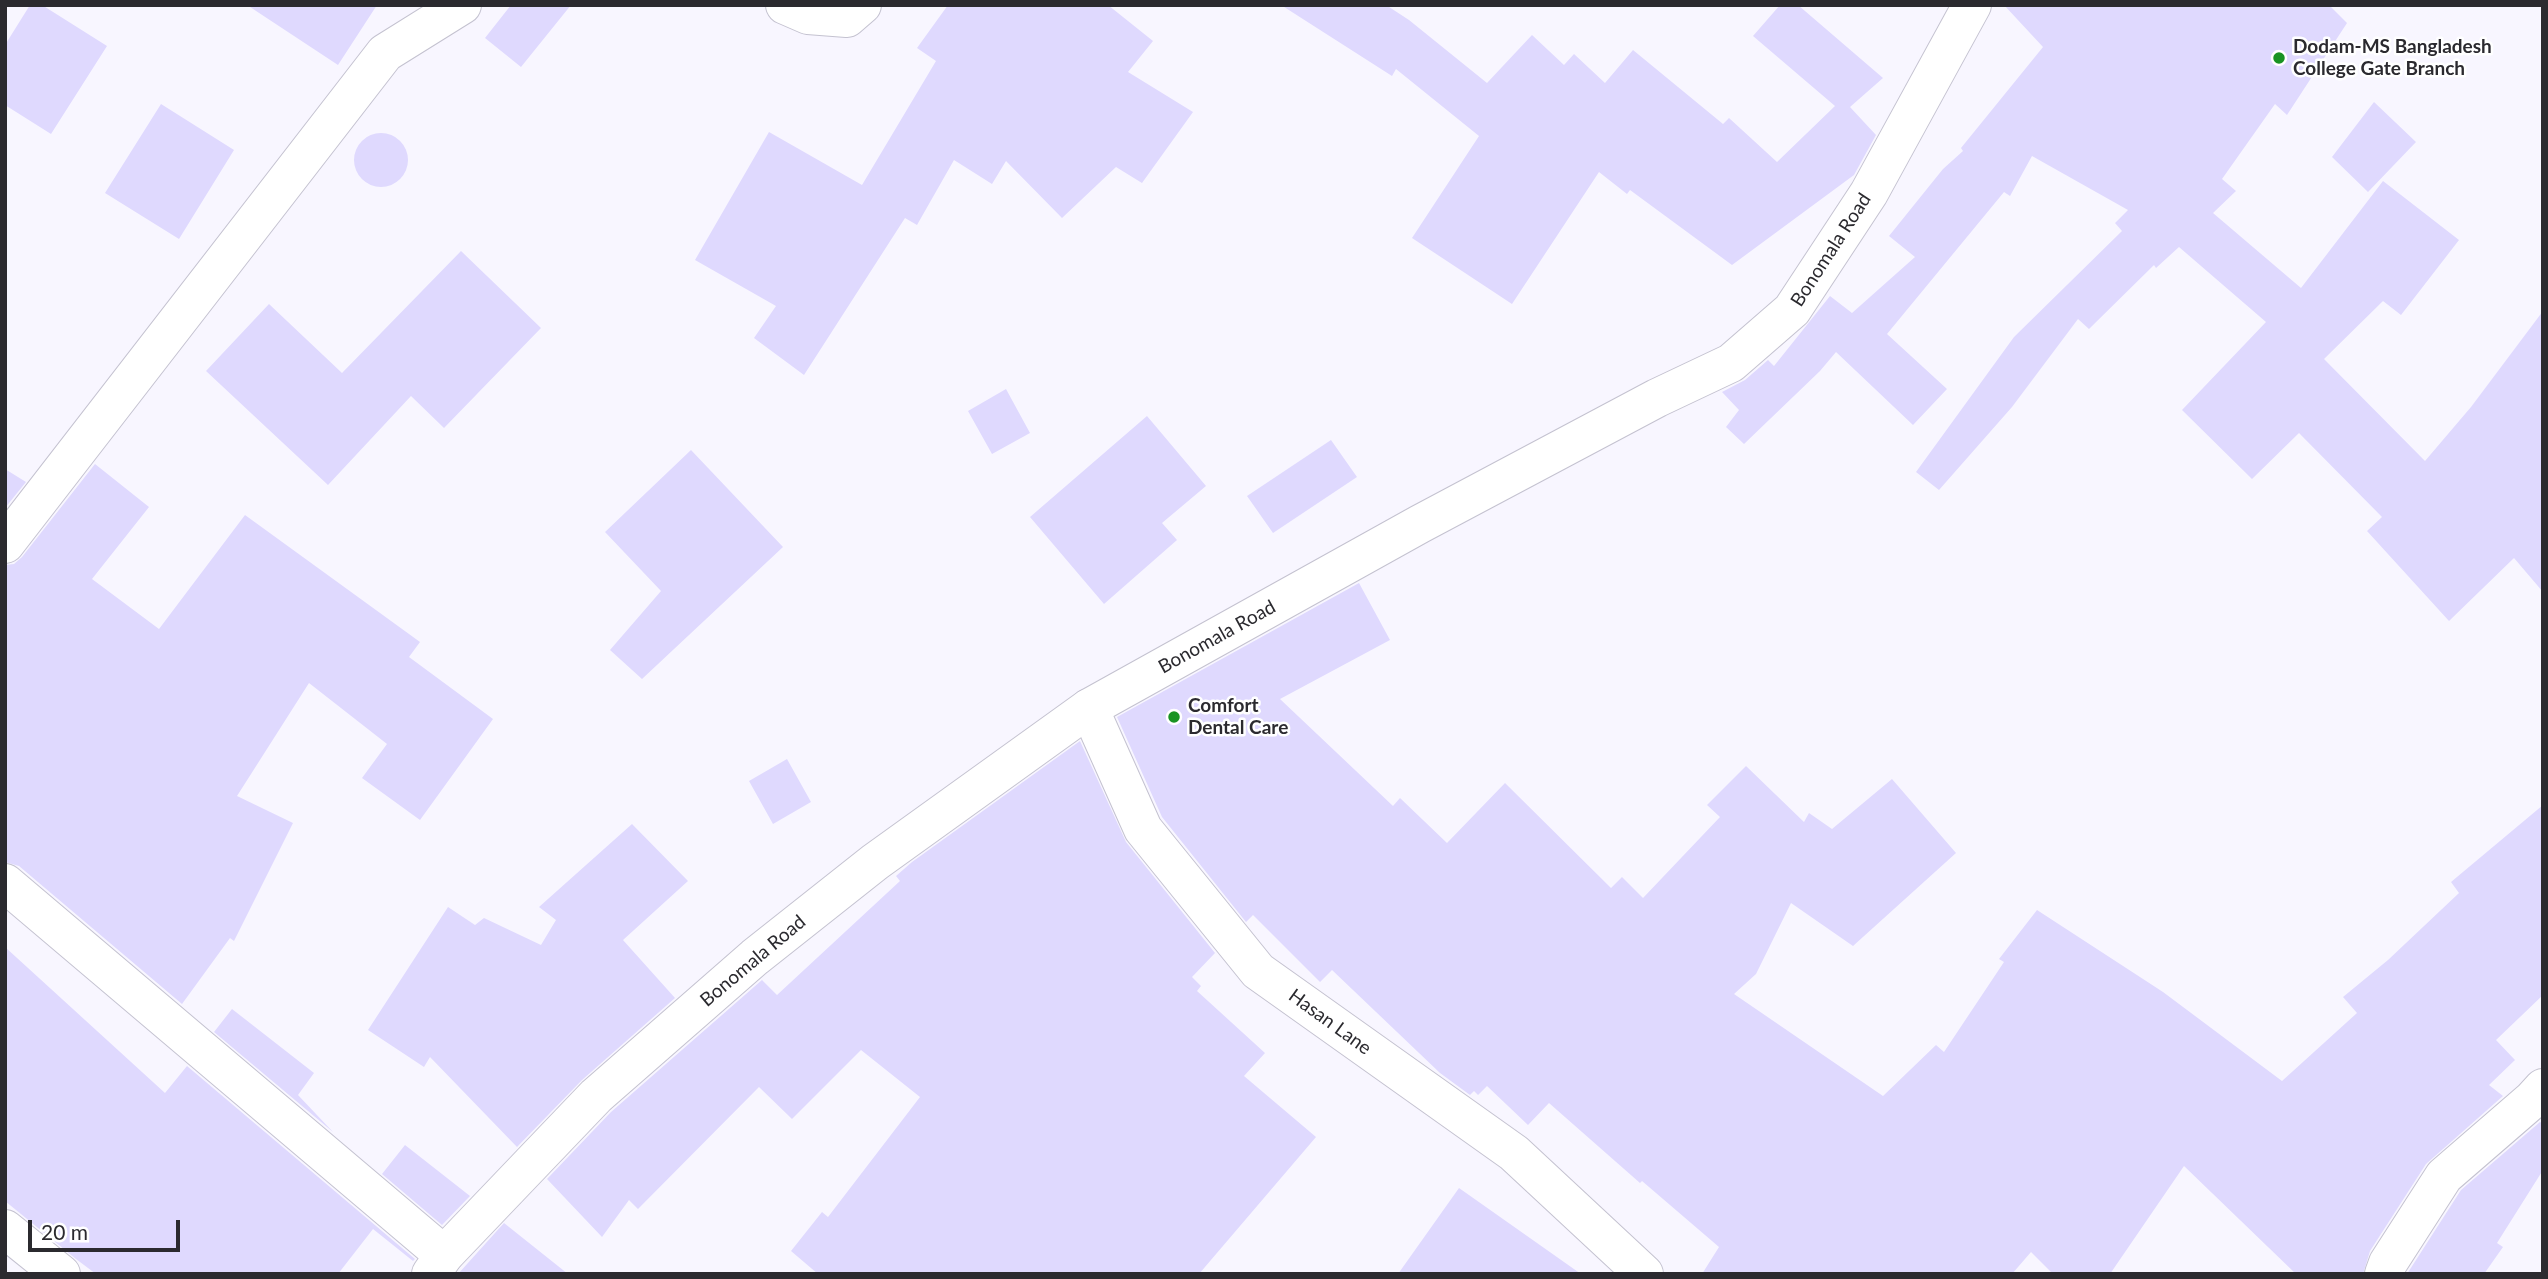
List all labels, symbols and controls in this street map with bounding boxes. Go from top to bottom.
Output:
place label: Dodam-MS Bangladesh College Gate Branch [2293,36,2492,80]
marker: Dodam-MS Bangladesh College Gate Branch [2271,50,2287,66]
street label: Bonomala Road [1786,189,1876,311]
street label: Bonomala Road [1154,595,1280,679]
place label: Comfort Dental Care [1188,695,1288,739]
marker: Comfort Dental Care [1166,709,1182,725]
street label: Bonomala Road [696,910,810,1012]
street label: Hasan Lane [1284,984,1376,1060]
scale bar [32,1206,184,1250]
text: 20 m [41,1219,88,1244]

